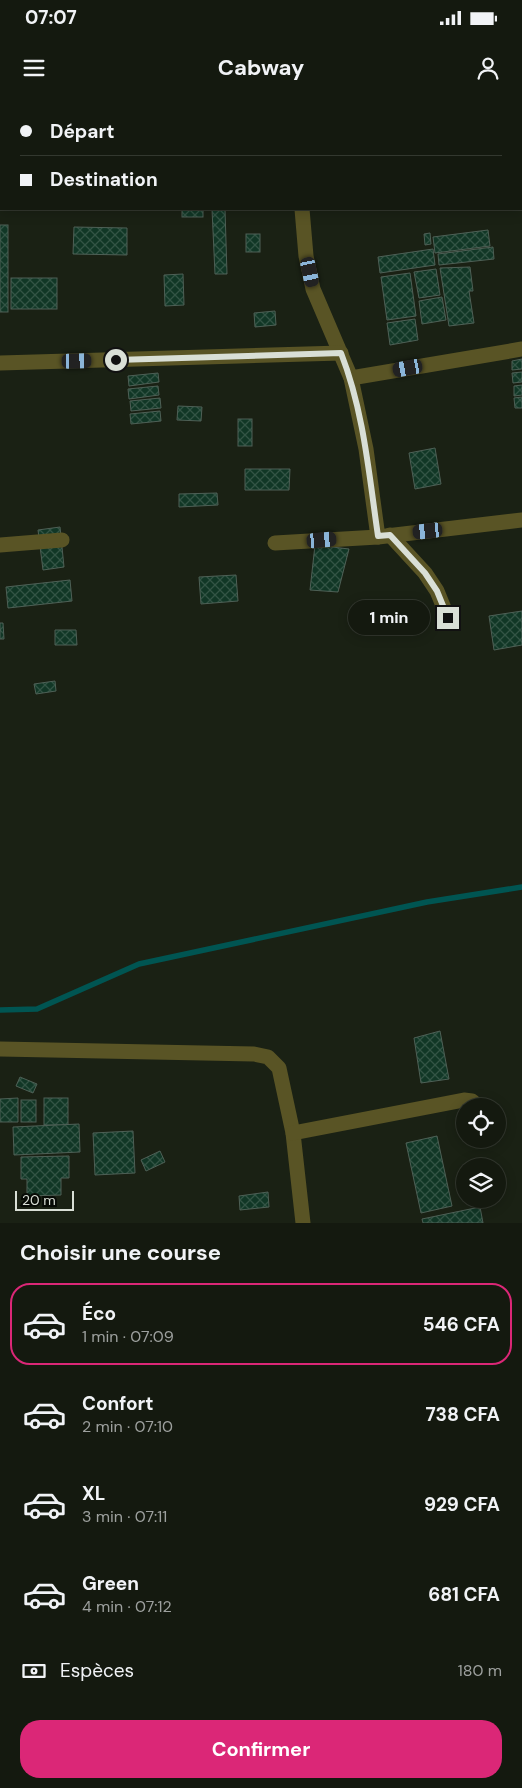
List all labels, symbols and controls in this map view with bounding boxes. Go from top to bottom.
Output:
text: 07:07 [25,5,77,30]
text: Cabway [218,53,304,82]
icon: menu [20,54,48,82]
icon: person [474,54,502,82]
text: Départ [50,119,114,144]
text: Destination [50,167,158,192]
car [299,256,320,288]
route start [105,349,127,371]
car [61,353,92,369]
car [391,358,424,378]
car [412,522,443,540]
car [306,531,337,549]
callout: 1 min [348,600,430,636]
text: 1 min [370,607,408,628]
route end [437,607,459,629]
map controls [456,1098,506,1208]
button: locate [456,1098,506,1148]
button: layers [456,1158,506,1208]
scale bar [15,1188,74,1211]
text: 20 m [22,1191,56,1209]
text: Choisir une course [20,1238,221,1267]
text: Éco [82,1301,116,1326]
icon: car [22,1302,67,1347]
text: 546 CFA [423,1312,500,1337]
text: 1 min · 07:09 [82,1326,174,1347]
text: Confort [82,1391,154,1416]
icon: car [22,1392,67,1437]
text: 738 CFA [425,1402,500,1427]
text: 2 min · 07:10 [82,1416,173,1437]
text: XL [82,1481,105,1506]
icon: car [22,1482,67,1527]
text: 929 CFA [424,1492,500,1517]
text: 3 min · 07:11 [82,1506,167,1527]
text: Green [82,1571,139,1596]
icon: car [22,1572,67,1617]
text: 681 CFA [428,1582,500,1607]
text: 4 min · 07:12 [82,1596,172,1617]
icon: cash [20,1657,48,1685]
text: Espèces [60,1658,134,1683]
text: 180 m [458,1660,502,1681]
button: Confirmer [20,1720,502,1778]

